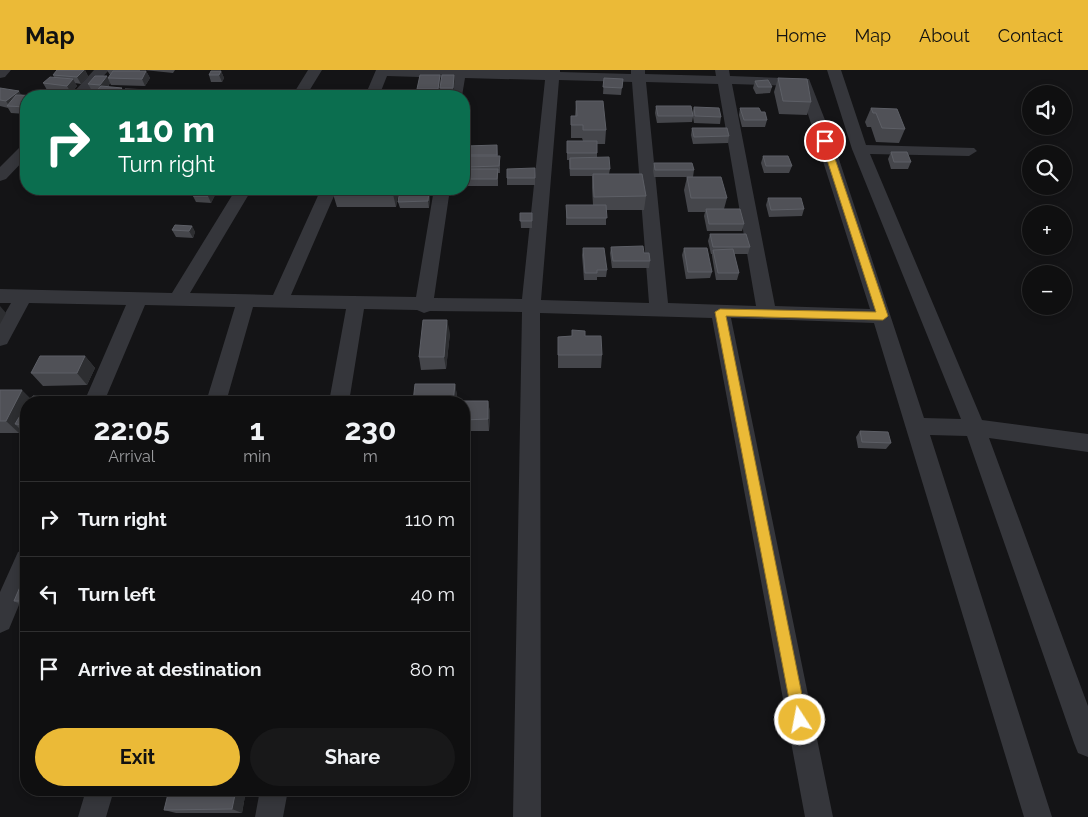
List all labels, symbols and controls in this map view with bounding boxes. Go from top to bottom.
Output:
text: Map [25,21,75,50]
text: Home [775,25,826,46]
text: Map [854,25,891,46]
text: About [919,25,970,46]
text: Contact [998,25,1063,46]
map controls [1022,85,1072,315]
button: sound [1022,85,1072,135]
text: 110 m [118,109,215,150]
icon: right [35,110,100,175]
pin [804,120,846,162]
icon: arrive [811,127,839,155]
button: search [1022,145,1072,195]
text: Turn right [118,151,215,177]
button: + [1022,205,1072,255]
button: − [1022,265,1072,315]
text: 22:05 [94,412,170,447]
text: 1 [250,412,265,447]
text: 230 [344,412,396,447]
text: Arrival [108,447,155,466]
text: min [243,447,271,466]
text: m [363,447,378,466]
icon: right [35,505,63,533]
text: Turn right [78,508,167,530]
text: 110 m [405,508,455,530]
icon: left [35,580,63,608]
text: Turn left [78,583,155,605]
text: 40 m [411,583,455,605]
icon: arrive [35,655,63,683]
text: Arrive at destination [78,658,262,680]
text: 80 m [410,658,455,680]
position arrow [773,693,825,745]
button: Exit [35,728,240,786]
button: Share [250,728,455,786]

